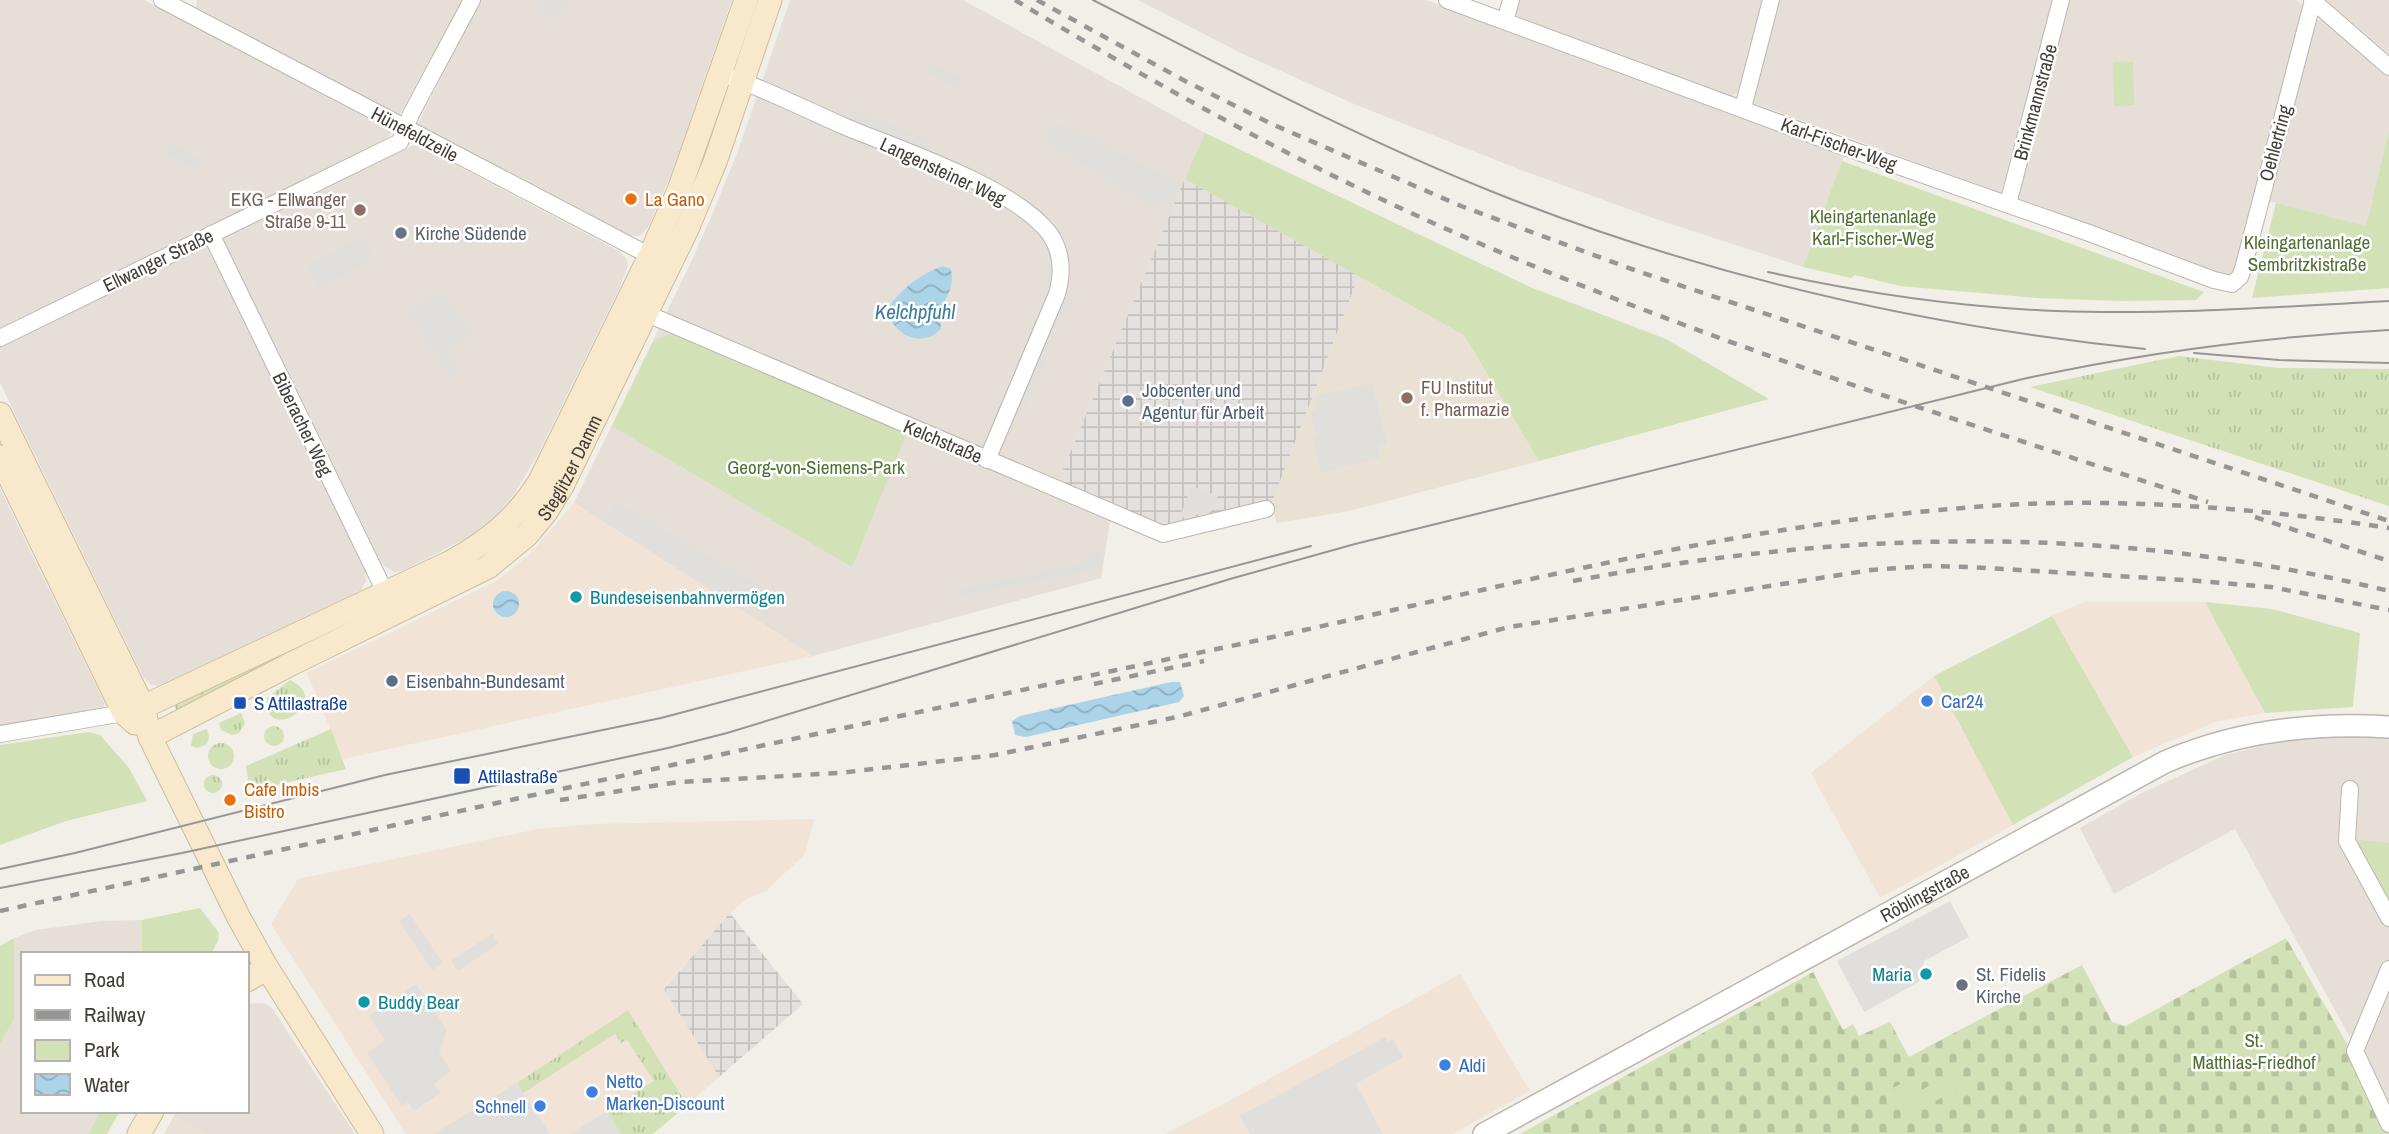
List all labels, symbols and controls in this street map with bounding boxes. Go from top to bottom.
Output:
street label: Brinkmannstraße [2007,41,2063,163]
street label: Hünefeldzeile [367,100,463,168]
street label: Oehlertring [2252,102,2298,184]
street label: Karl-Fischer-Weg [1777,111,1901,177]
street label: Langensteiner Weg [876,131,1010,212]
place label: EKG - Ellwanger Straße 9-11 [231,186,347,234]
place label: La Gano [645,186,705,212]
marker: La Gano [623,191,639,207]
marker: EKG - Ellwanger Straße 9-11 [352,202,368,218]
park label: Kleingartenanlage Karl-Fischer-Weg [1810,203,1936,251]
place label: Kirche Südende [415,220,527,246]
street label: Ellwanger Straße [99,222,217,298]
marker: Kirche Südende [393,225,409,241]
park label: Kleingartenanlage Sembritzkistraße [2244,229,2370,277]
water label: Kelchpfuhl [875,297,956,326]
street label: Biberacher Weg [267,368,339,480]
place label: FU Institut f. Pharmazie [1421,374,1509,422]
place label: Jobcenter und Agentur für Arbeit [1141,377,1265,425]
marker: FU Institut f. Pharmazie [1399,390,1415,406]
marker: Jobcenter und Agentur für Arbeit [1120,393,1136,409]
street label: Steglitzer Damm [531,410,608,526]
street label: Kelchstraße [900,413,986,469]
park label: Georg-von-Siemens-Park [727,454,905,480]
place label: Bundeseisenbahnvermögen [590,584,785,610]
marker: Bundeseisenbahnvermögen [568,589,584,605]
place label: Eisenbahn-Bundesamt [406,668,565,694]
marker: Eisenbahn-Bundesamt [384,673,400,689]
place label: Car24 [1941,688,1984,714]
place label: S Attilastraße [254,690,348,716]
marker: Car24 [1919,693,1935,709]
marker: S Attilastraße [232,695,248,711]
place label: Attilastraße [477,763,558,789]
marker: Attilastraße [452,766,472,786]
place label: Cafe Imbis Bistro [244,776,320,824]
marker: Cafe Imbis Bistro [222,792,238,808]
street label: Röblingstraße [1875,858,1974,928]
legend [21,952,248,1113]
place label: Maria [1872,961,1912,987]
place label: St. Fidelis Kirche [1976,961,2046,1009]
text: Road [84,965,125,994]
marker: Maria [1918,966,1934,982]
marker: St. Fidelis Kirche [1954,977,1970,993]
place label: Buddy Bear [378,989,460,1015]
marker: Buddy Bear [356,994,372,1010]
text: Railway [84,1000,146,1029]
park label: St. Matthias-Friedhof [2193,1027,2316,1075]
text: Park [84,1035,120,1064]
place label: Aldi [1458,1052,1486,1078]
marker: Aldi [1437,1057,1453,1073]
place label: Netto Marken-Discount [606,1068,725,1116]
text: Water [84,1070,130,1099]
marker: Netto Marken-Discount [584,1084,600,1100]
place label: Schnell [475,1093,526,1119]
marker: Schnell [532,1098,548,1114]

